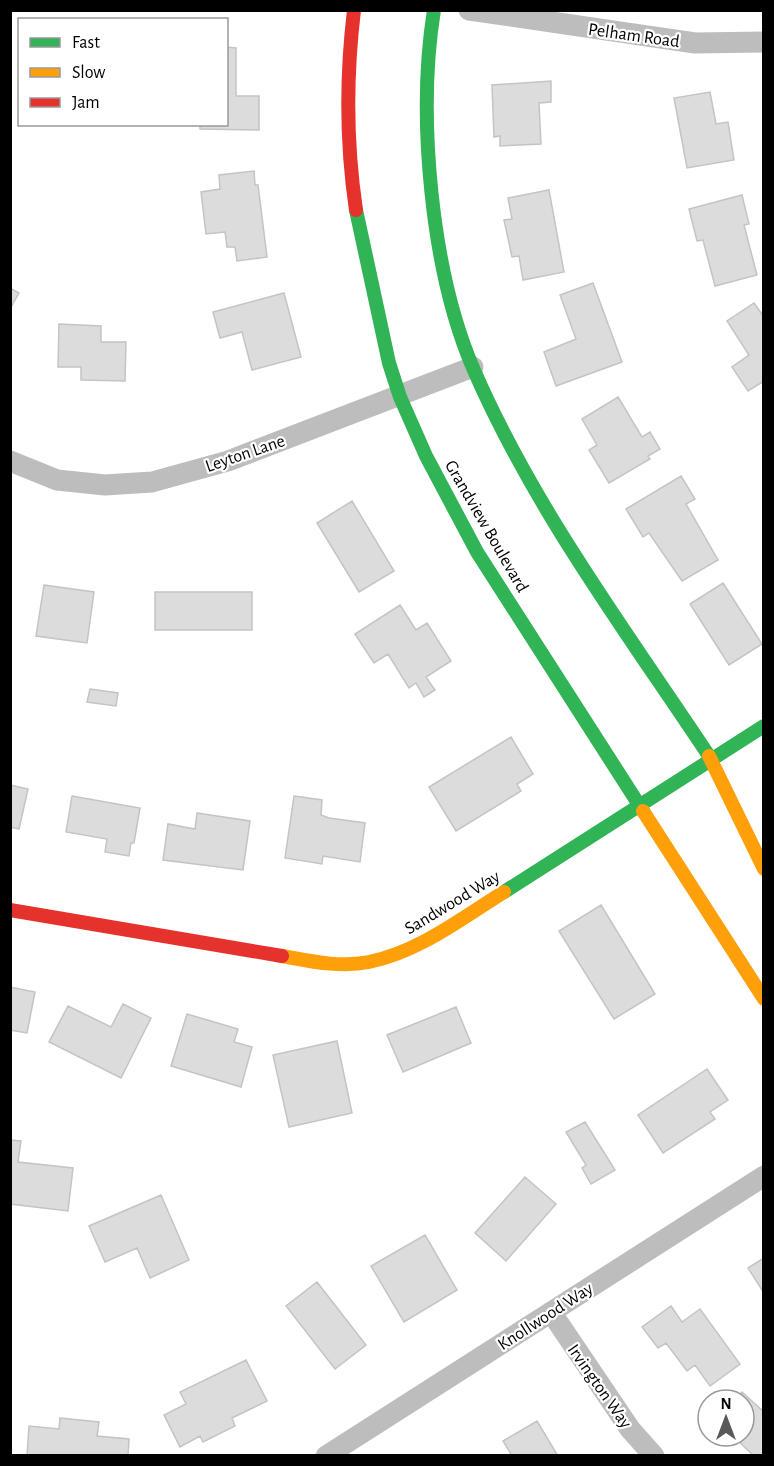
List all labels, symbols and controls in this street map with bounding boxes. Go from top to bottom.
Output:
legend [18,18,228,126]
street label: Pelham Road [587,21,681,51]
text: Fast [72,34,100,52]
text: Slow [72,64,105,82]
text: Jam [72,94,100,112]
street label: Leyton Lane [203,432,287,476]
street label: Grandview Boulevard [441,457,531,596]
street label: Sandwood Way [402,867,504,938]
street label: Knollwood Way [495,1279,597,1354]
street label: Irvington Way [564,1341,635,1432]
north arrow [696,1388,756,1448]
text: N [720,1396,732,1412]

